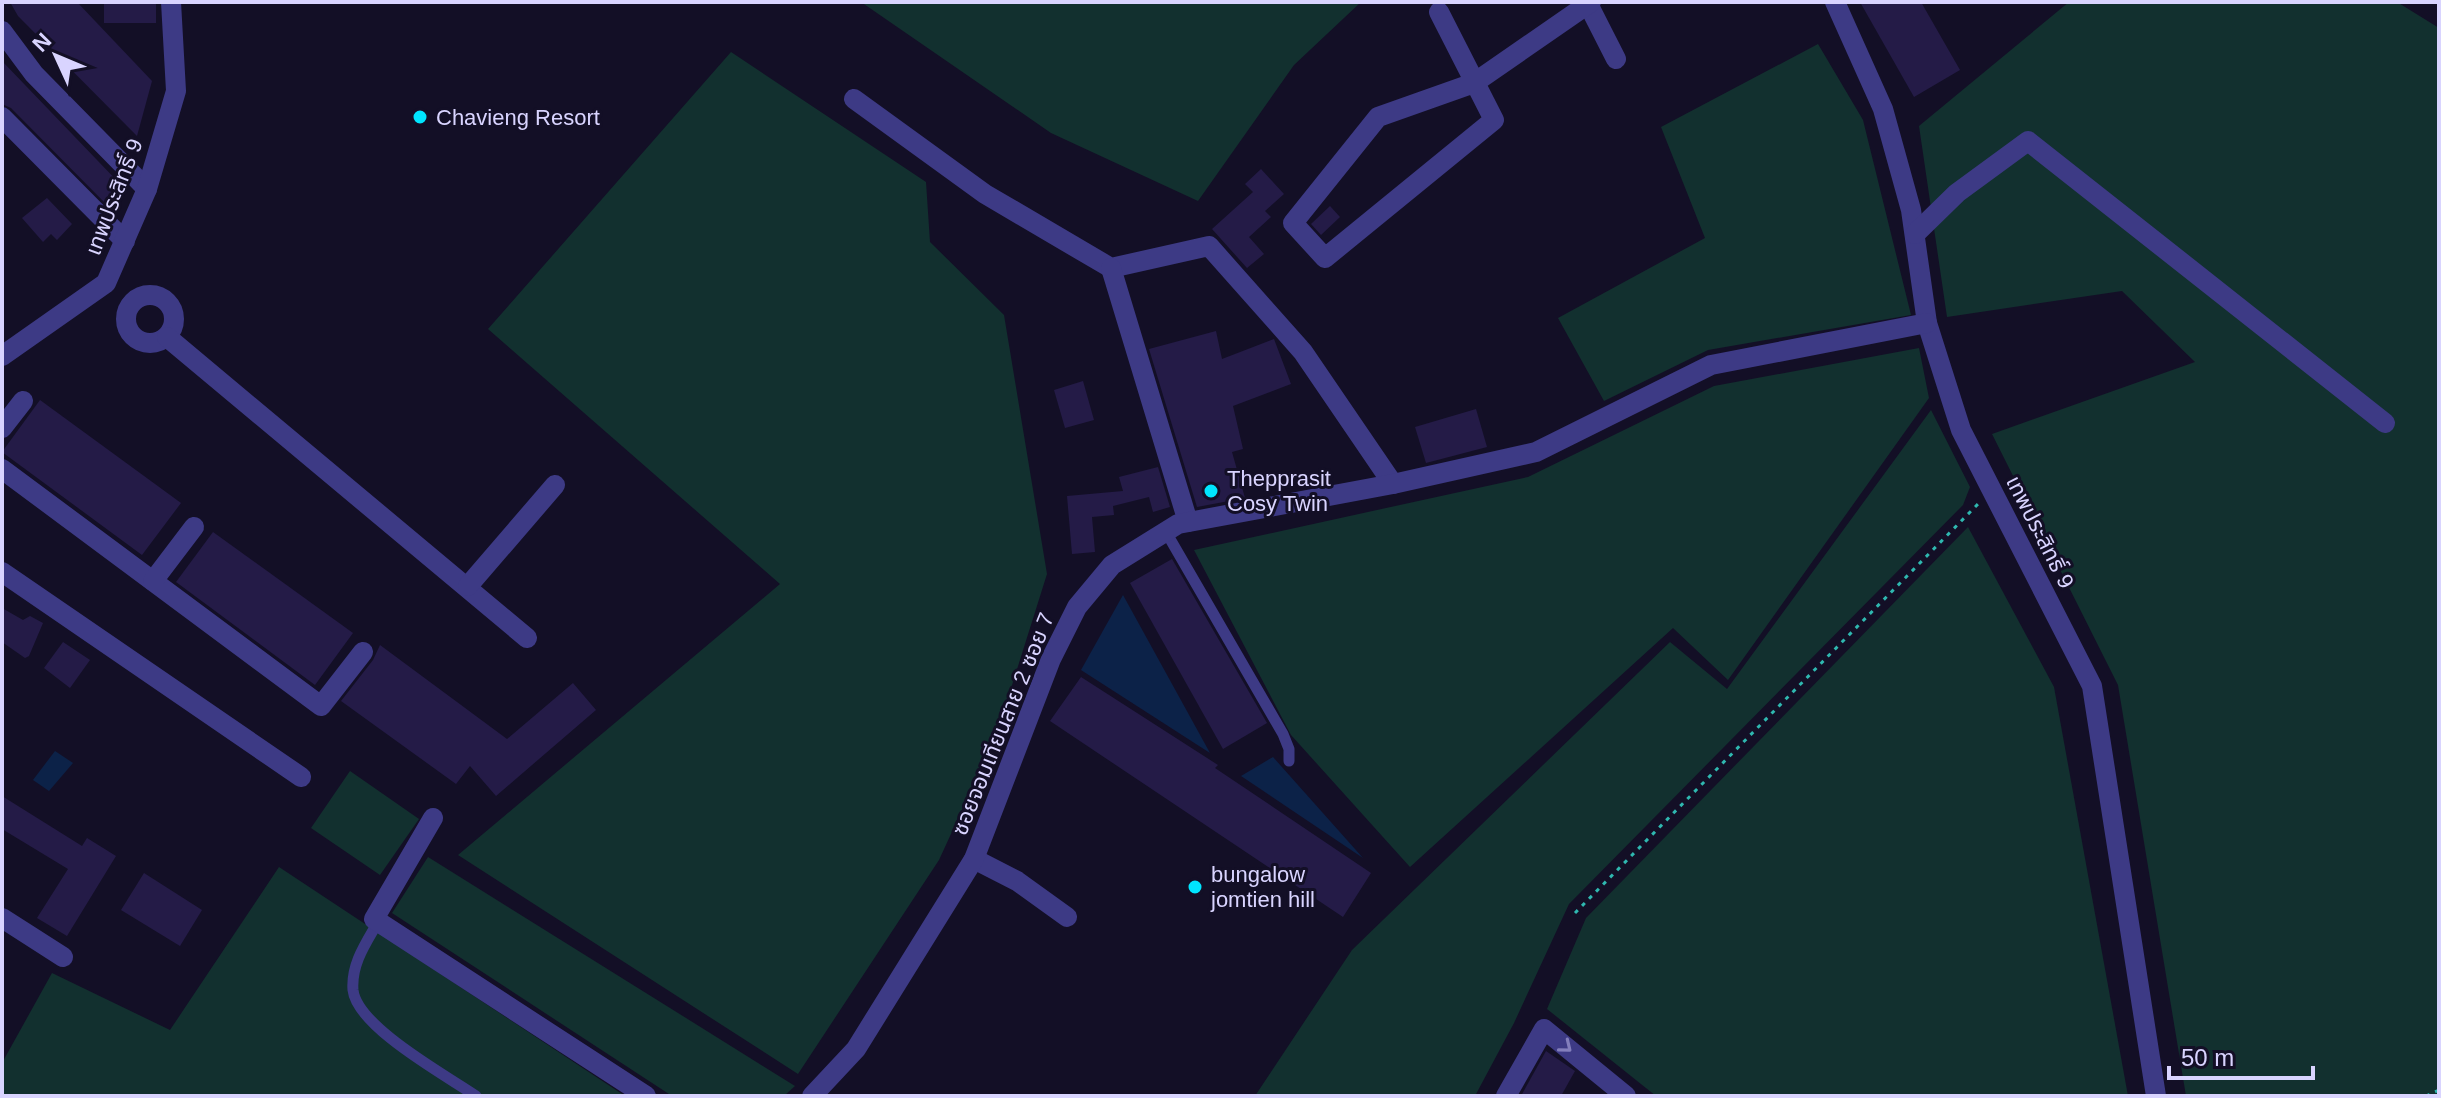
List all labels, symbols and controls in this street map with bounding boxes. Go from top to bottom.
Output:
north arrow [16,16,96,96]
text: N [27,28,56,57]
place label: Chavieng Resort [436,105,600,130]
marker: Chavieng Resort [411,108,429,126]
street label: เทพประสิทธิ์ 9 [80,135,148,259]
place label: Thepprasit Cosy Twin [1227,466,1331,516]
street label: เทพประสิทธิ์ 9 [2001,471,2080,592]
marker: Thepprasit Cosy Twin [1202,482,1220,500]
street label: ซอยจอมเทียนสาย 2 ซอย 7 [947,609,1059,839]
place label: bungalow jomtien hill [1210,862,1315,912]
marker: bungalow jomtien hill [1186,878,1204,896]
scale bar [2169,1030,2313,1080]
one-way arrow [1557,1037,1571,1052]
text: 50 m [2181,1044,2234,1071]

